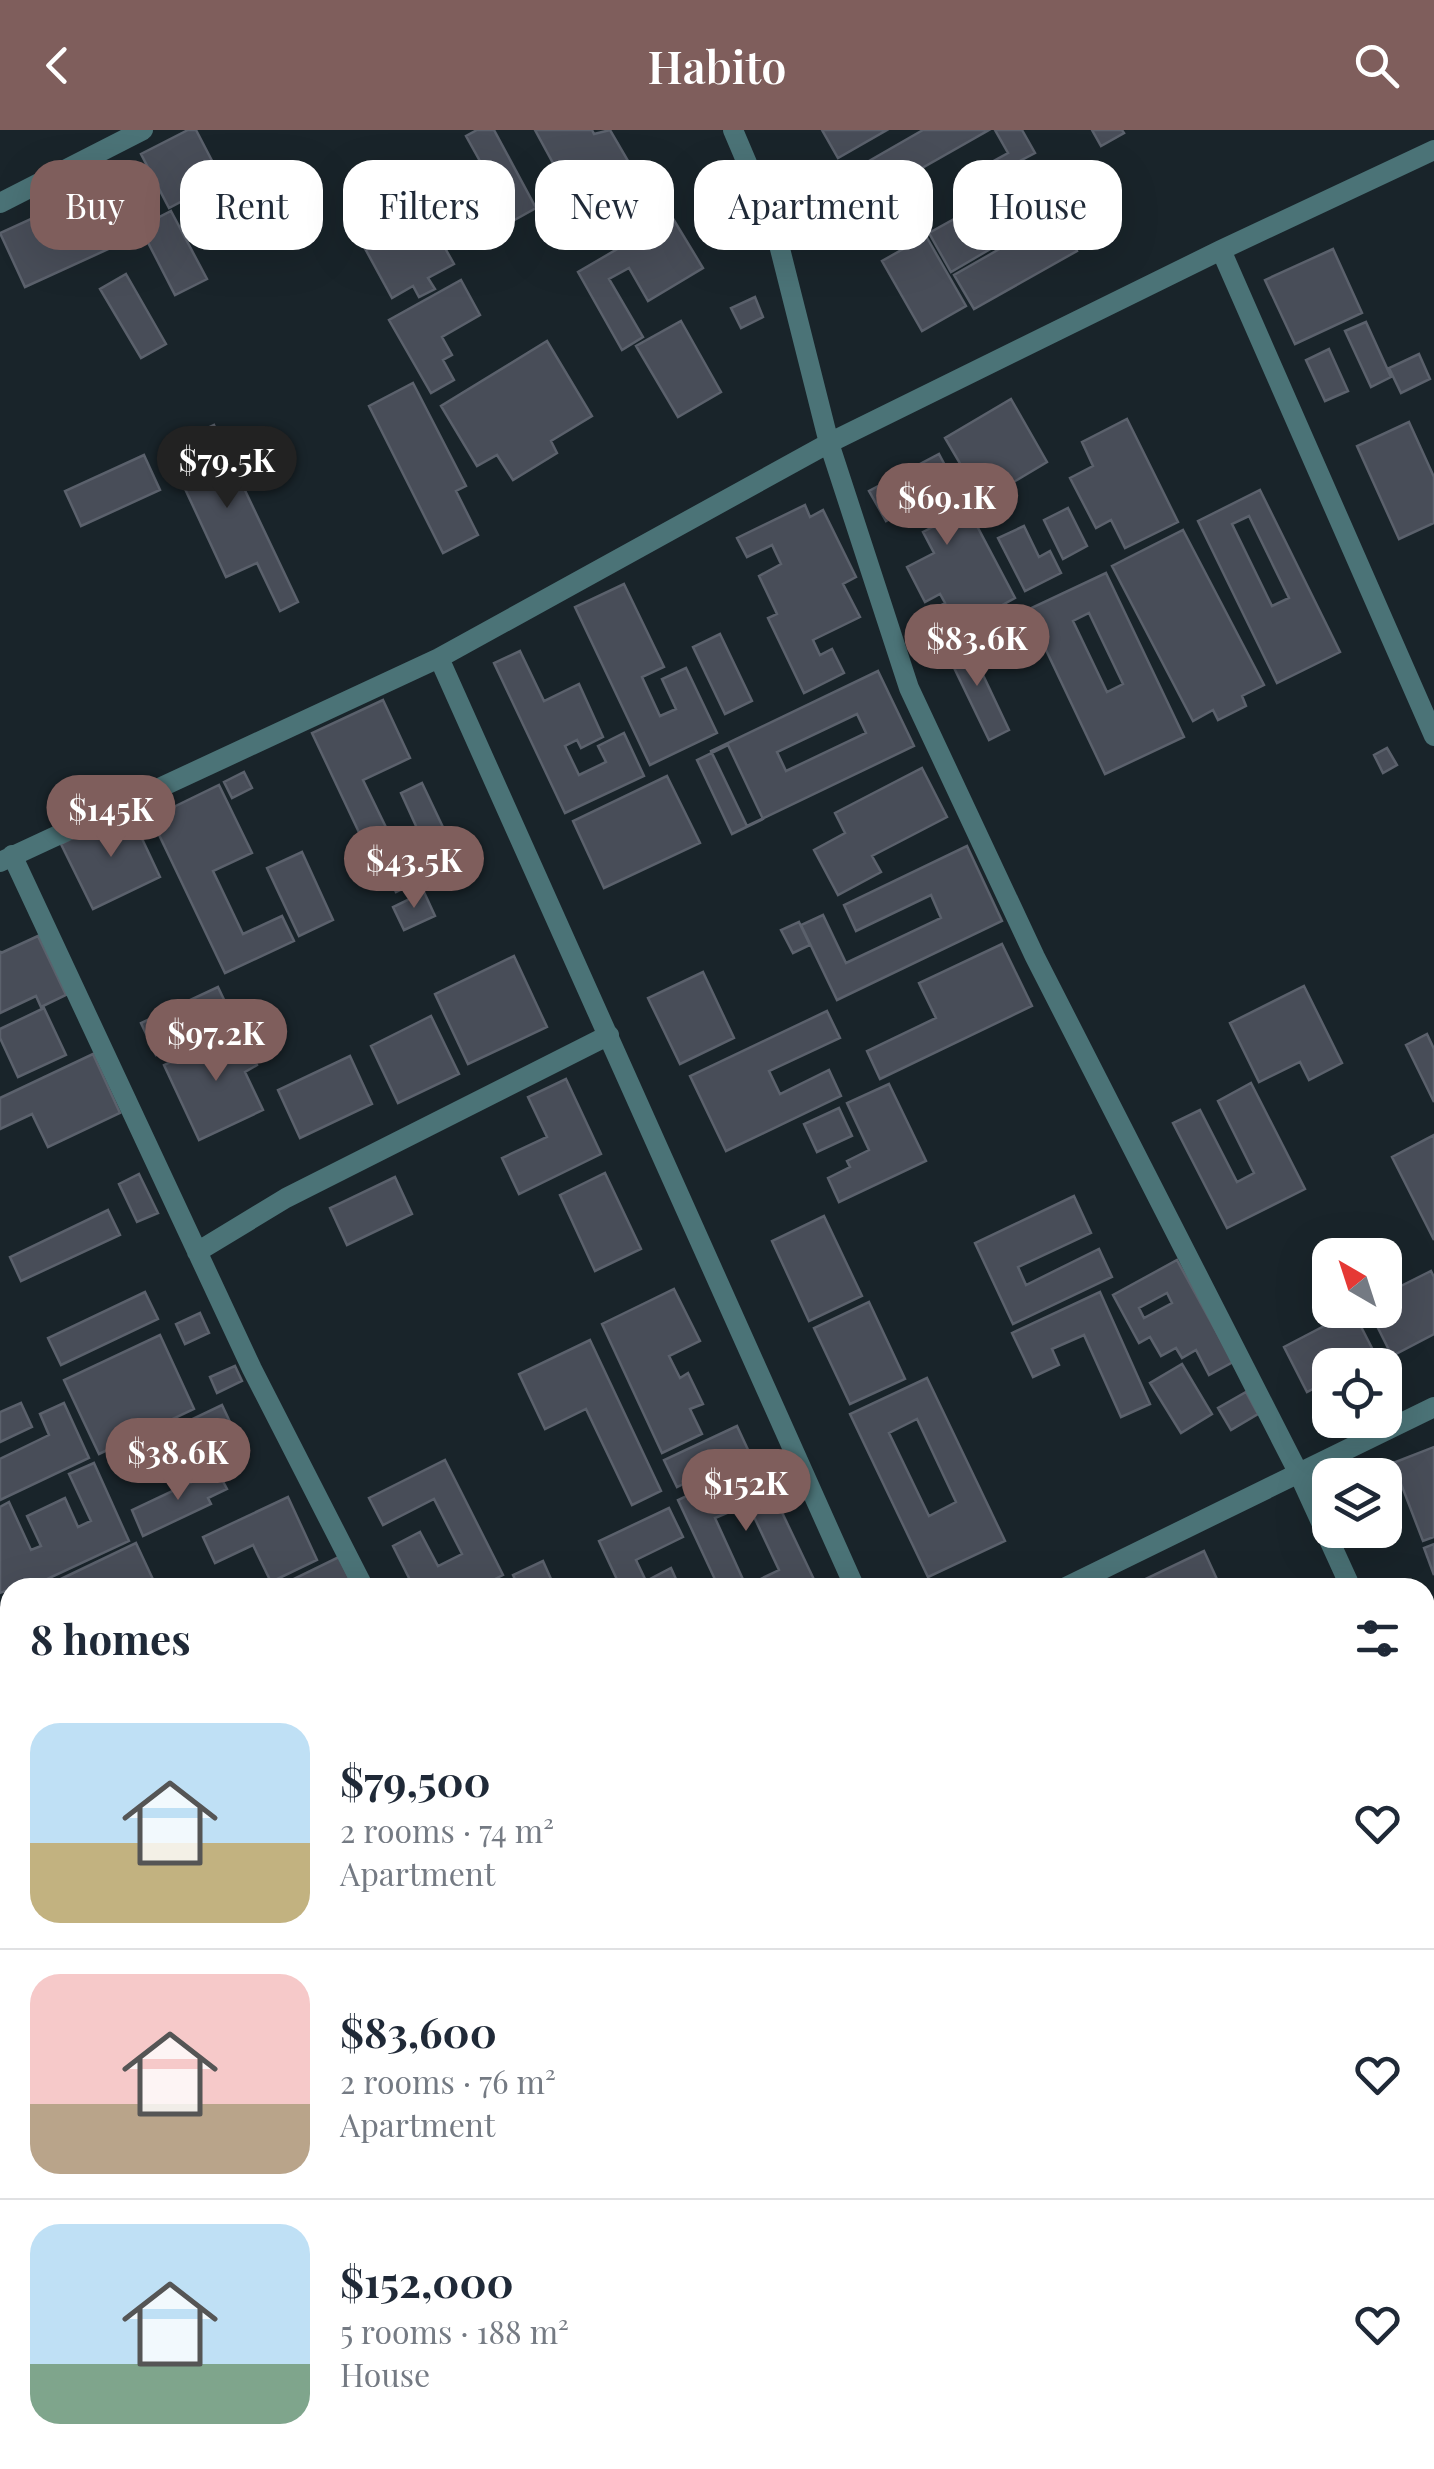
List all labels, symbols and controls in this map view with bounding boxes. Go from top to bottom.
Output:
text: Habito [648,35,786,95]
icon: back [30,38,85,93]
icon: search [1349,38,1404,93]
chip: Buy [30,160,160,250]
chip: Rent [180,160,323,250]
chip: Filters [343,160,515,250]
chip: New [535,160,674,250]
chip: Apartment [694,160,933,250]
chip: House [953,160,1122,250]
pin: $79.5K [146,426,308,511]
text: $79.5K [179,437,275,480]
pin: $69.1K [866,463,1028,548]
text: $69.1K [898,474,996,517]
pin: $83.6K [896,604,1058,689]
text: $83.6K [926,615,1028,658]
pin: $145K [41,775,181,860]
text: $145K [68,786,154,829]
pin: $43.5K [333,826,495,911]
text: $43.5K [366,837,462,880]
pin: $97.2K [135,999,297,1084]
text: $97.2K [167,1010,265,1053]
north arrow [1312,1238,1402,1328]
map controls [1312,1238,1402,1548]
button: locate [1312,1348,1402,1438]
pin: $38.6K [97,1418,259,1503]
text: $38.6K [127,1429,229,1472]
pin: $152K [676,1449,816,1534]
button: layers [1312,1458,1402,1548]
text: $152K [704,1460,788,1503]
text: 8 homes [30,1610,191,1666]
icon: filters [1350,1611,1405,1666]
text: $79,500 [340,1752,491,1808]
icon: home [110,1763,230,1883]
icon: heart [1350,1796,1405,1851]
text: 2 rooms · 74 m² [340,1808,554,1851]
text: Apartment [340,1851,495,1894]
text: $83,600 [340,2003,497,2059]
icon: home [110,2014,230,2134]
icon: heart [1350,2047,1405,2102]
text: 2 rooms · 76 m² [340,2059,556,2102]
text: Apartment [340,2102,495,2145]
text: $152,000 [340,2253,514,2309]
icon: home [110,2264,230,2384]
icon: heart [1350,2297,1405,2352]
text: 5 rooms · 188 m² [340,2309,569,2352]
text: House [340,2352,430,2395]

